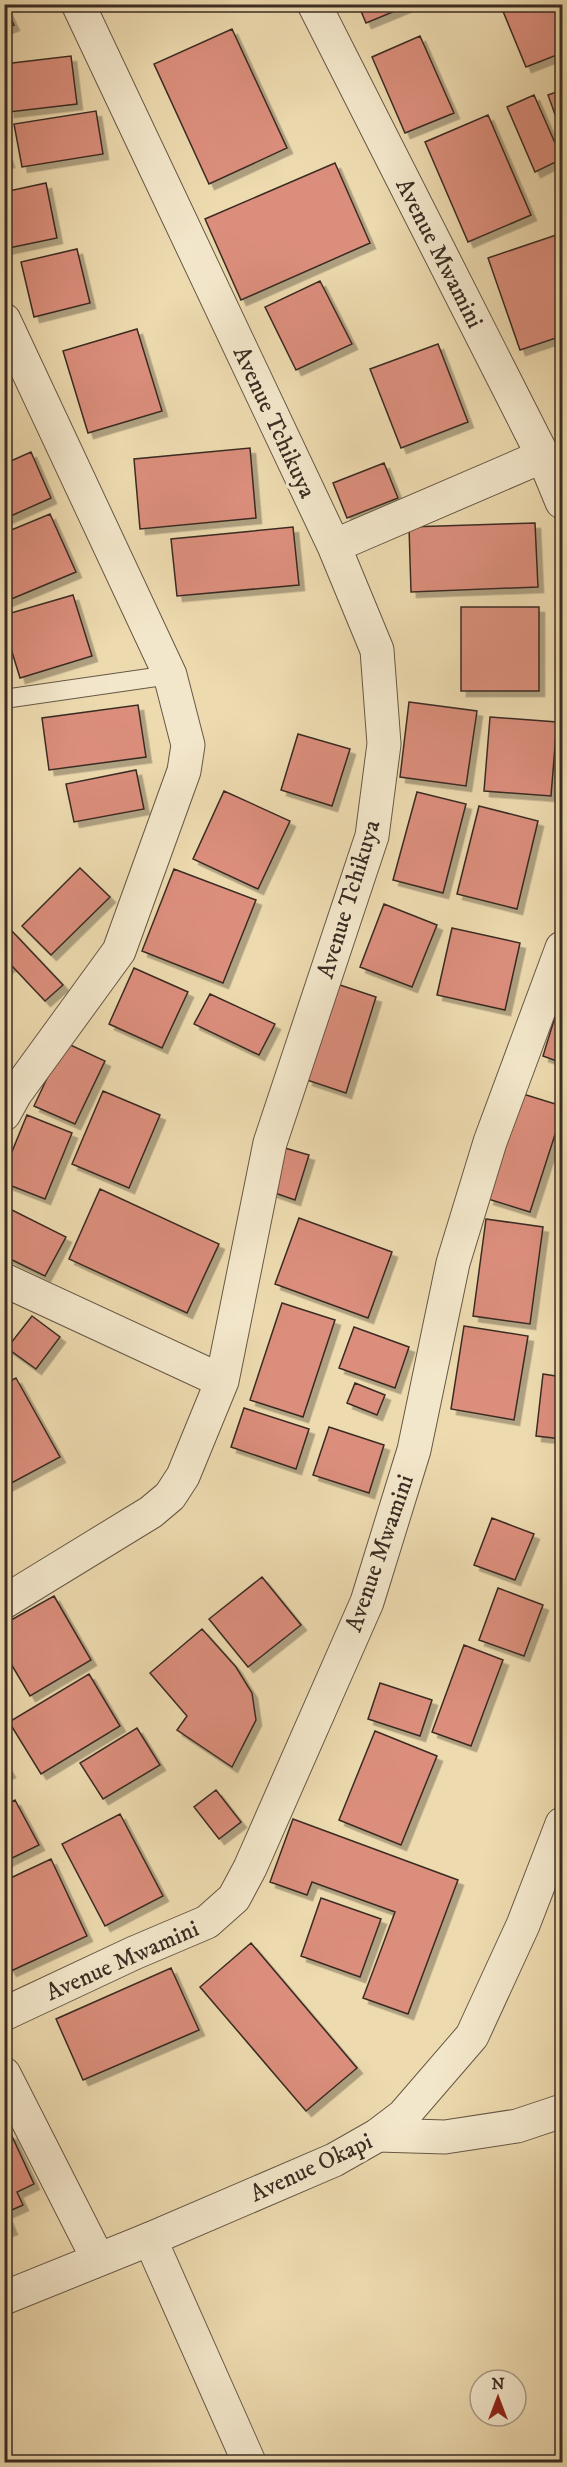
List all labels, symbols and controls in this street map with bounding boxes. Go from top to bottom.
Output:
street label: Avenue Mwamini [388,173,490,333]
street label: Avenue Tchikuya [226,342,323,504]
street label: Avenue Tchikuya [311,816,388,982]
street label: Avenue Mwamini [339,1471,421,1636]
street label: Avenue Mwamini [41,1914,204,2008]
street label: Avenue Okapi [245,2127,377,2209]
north arrow [468,2368,528,2428]
text: N [491,2374,505,2394]

